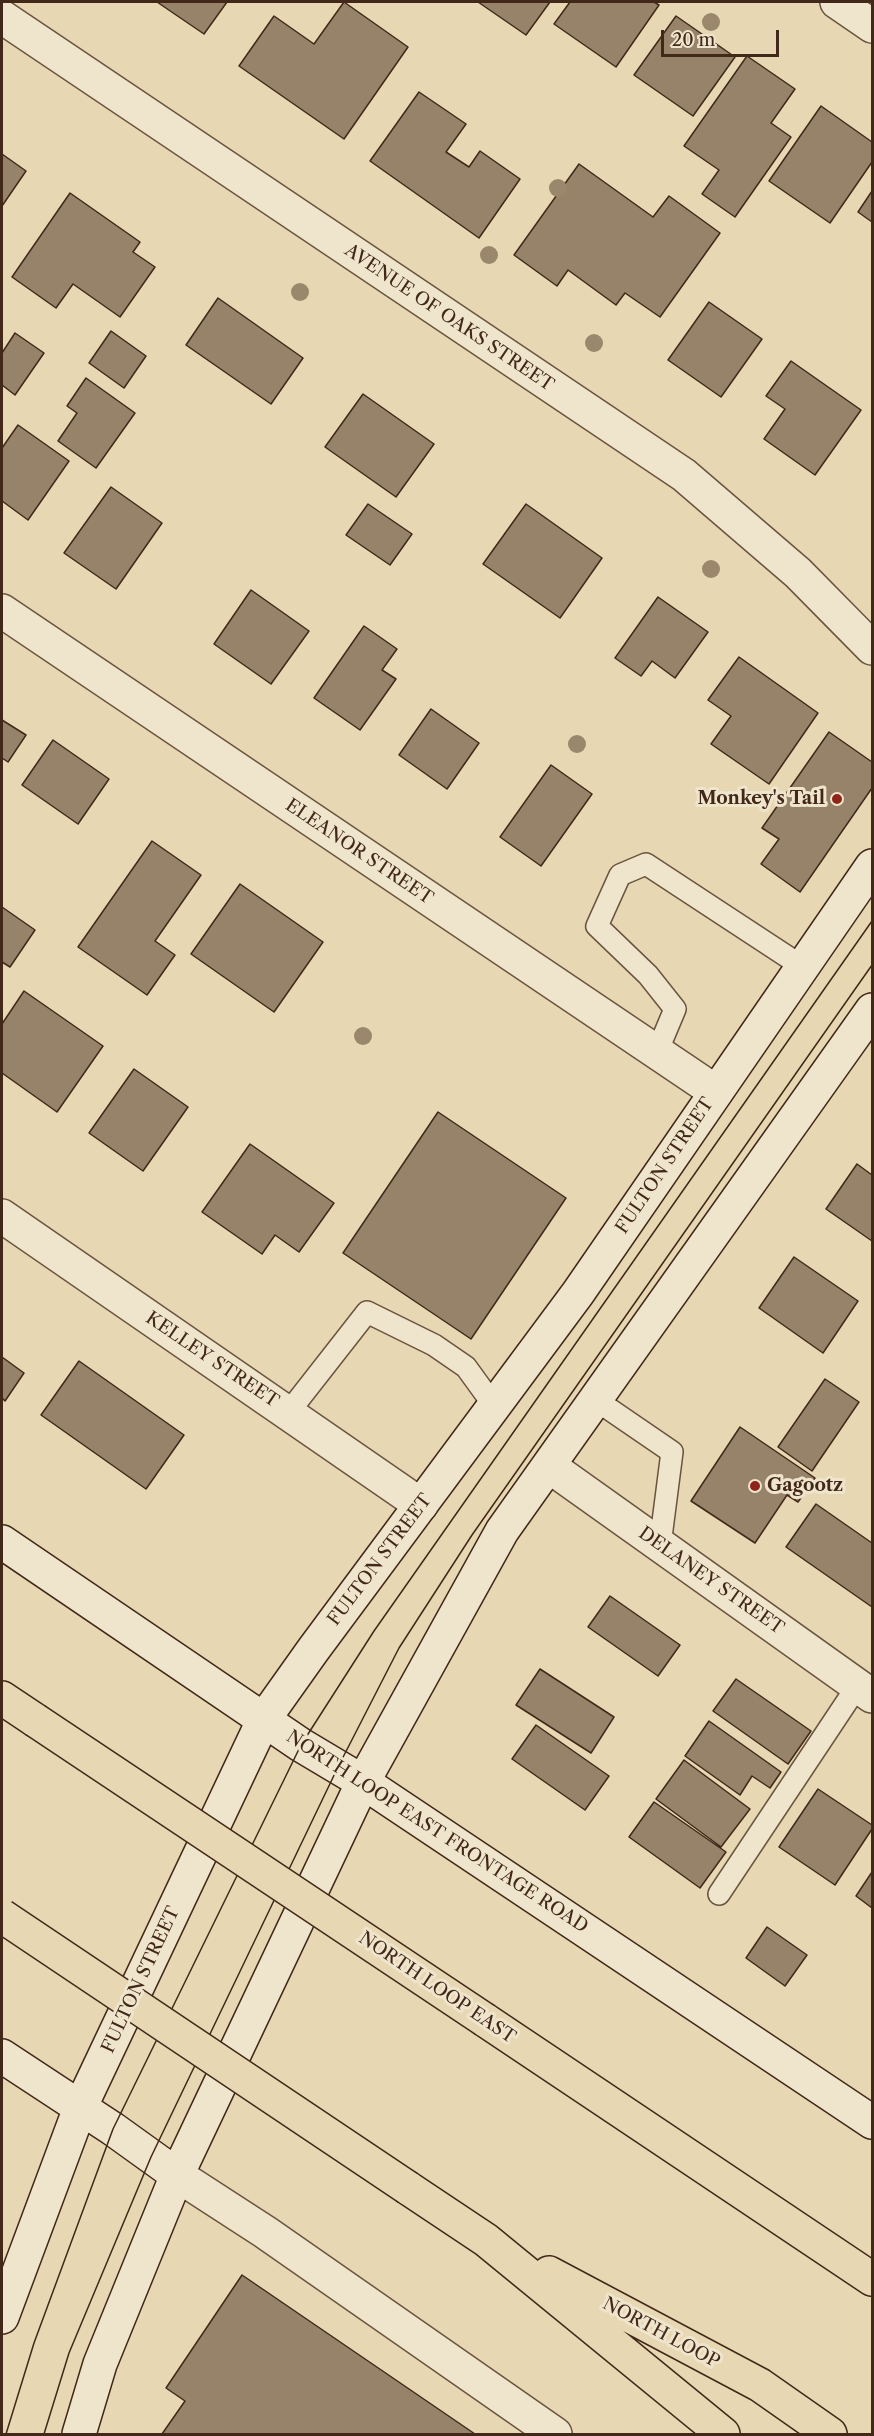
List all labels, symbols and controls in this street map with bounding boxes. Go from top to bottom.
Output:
scale bar [664,18,782,56]
text: 20 m [672,29,715,51]
street label: AVENUE OF OAKS STREET [340,240,558,396]
place label: Monkey's Tail [697,788,825,810]
marker: Monkey's Tail [830,792,844,806]
street label: ELEANOR STREET [281,795,437,909]
street label: FULTON STREET [612,1094,718,1238]
street label: KELLEY STREET [141,1308,283,1412]
place label: Gagootz [767,1475,843,1497]
marker: Gagootz [748,1479,762,1493]
street label: FULTON STREET [323,1490,437,1630]
street label: DELANEY STREET [634,1523,788,1639]
street label: NORTH LOOP EAST FRONTAGE ROAD [282,1726,592,1938]
street label: FULTON STREET [98,1903,184,2057]
street label: NORTH LOOP EAST [355,1928,519,2048]
street label: NORTH LOOP [599,2293,723,2373]

